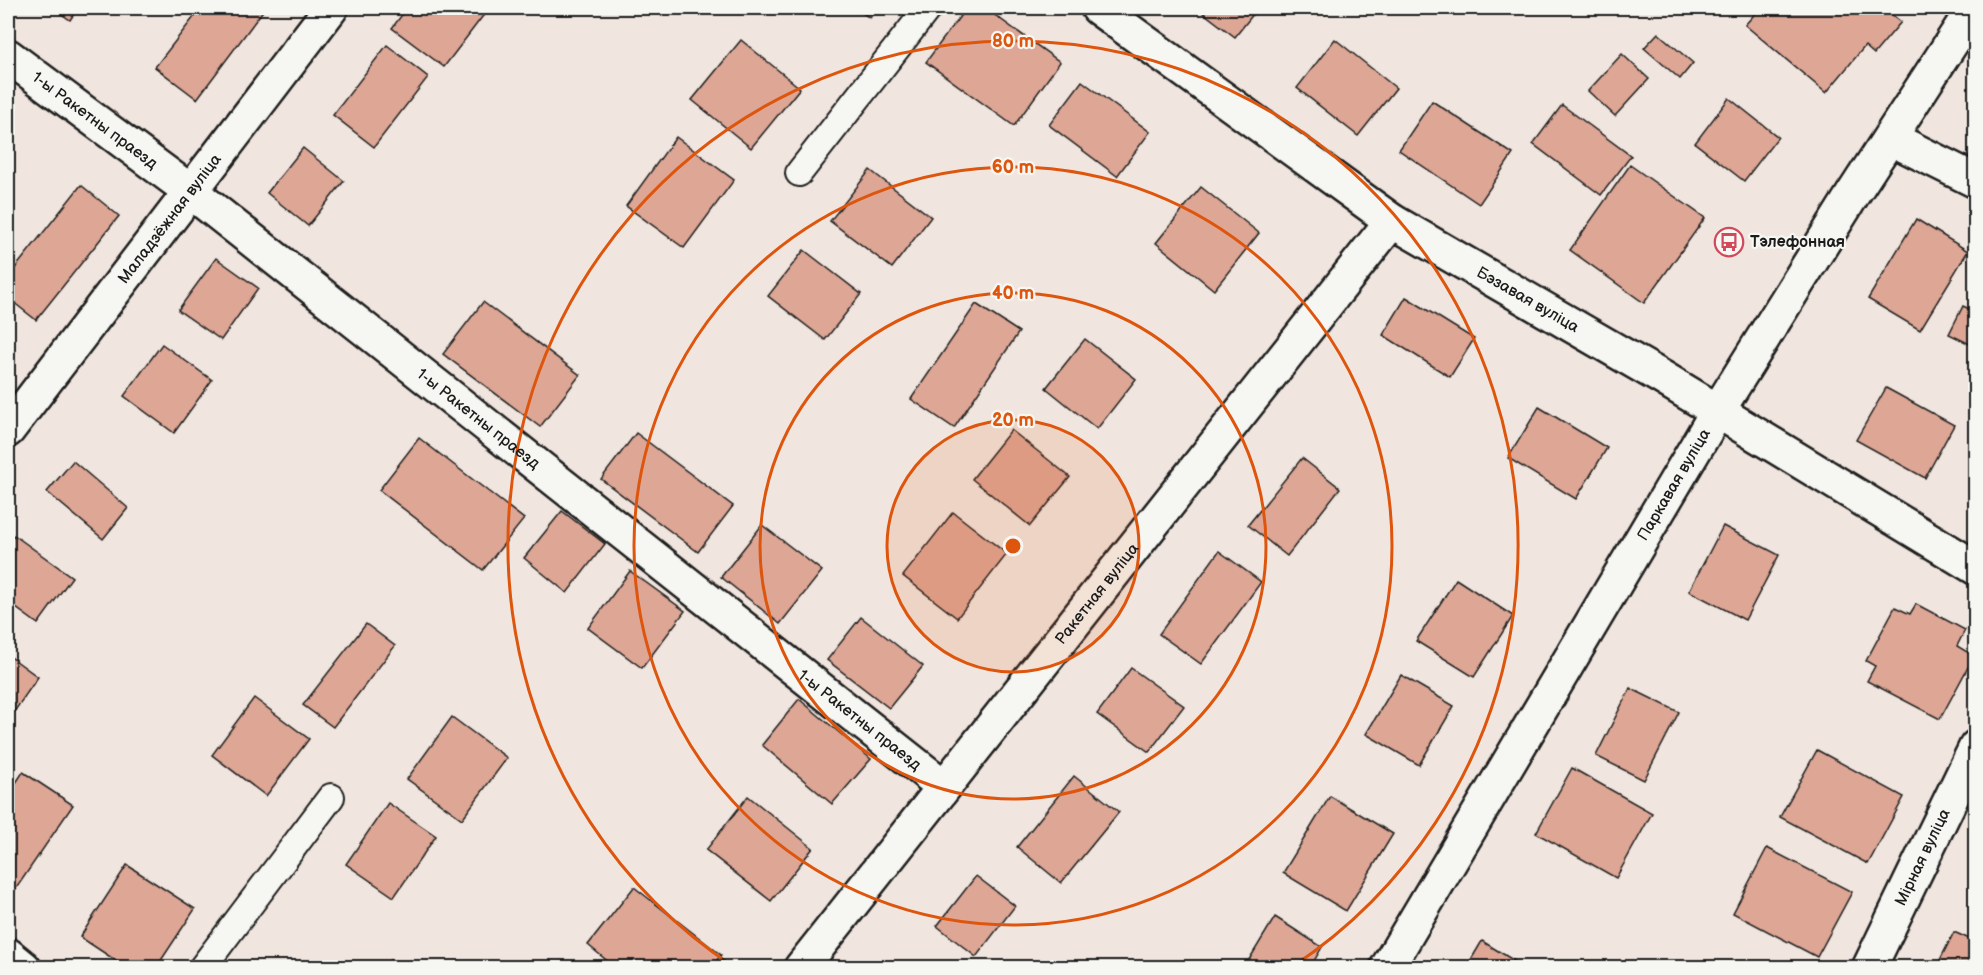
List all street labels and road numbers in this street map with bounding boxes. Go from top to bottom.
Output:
street label: 1-ы Ракетны праезд [28,68,161,173]
street label: Маладзёжная вуліца [114,150,226,287]
street label: Бэзавая вуліца [1473,263,1583,337]
street label: 1-ы Ракетны праезд [413,364,544,473]
street label: Паркавая вуліца [1633,425,1715,544]
street label: Ракетная вуліца [1051,539,1143,648]
street label: 1-ы Ракетны праезд [794,666,925,775]
street label: Мірная вуліца [1891,805,1954,909]

